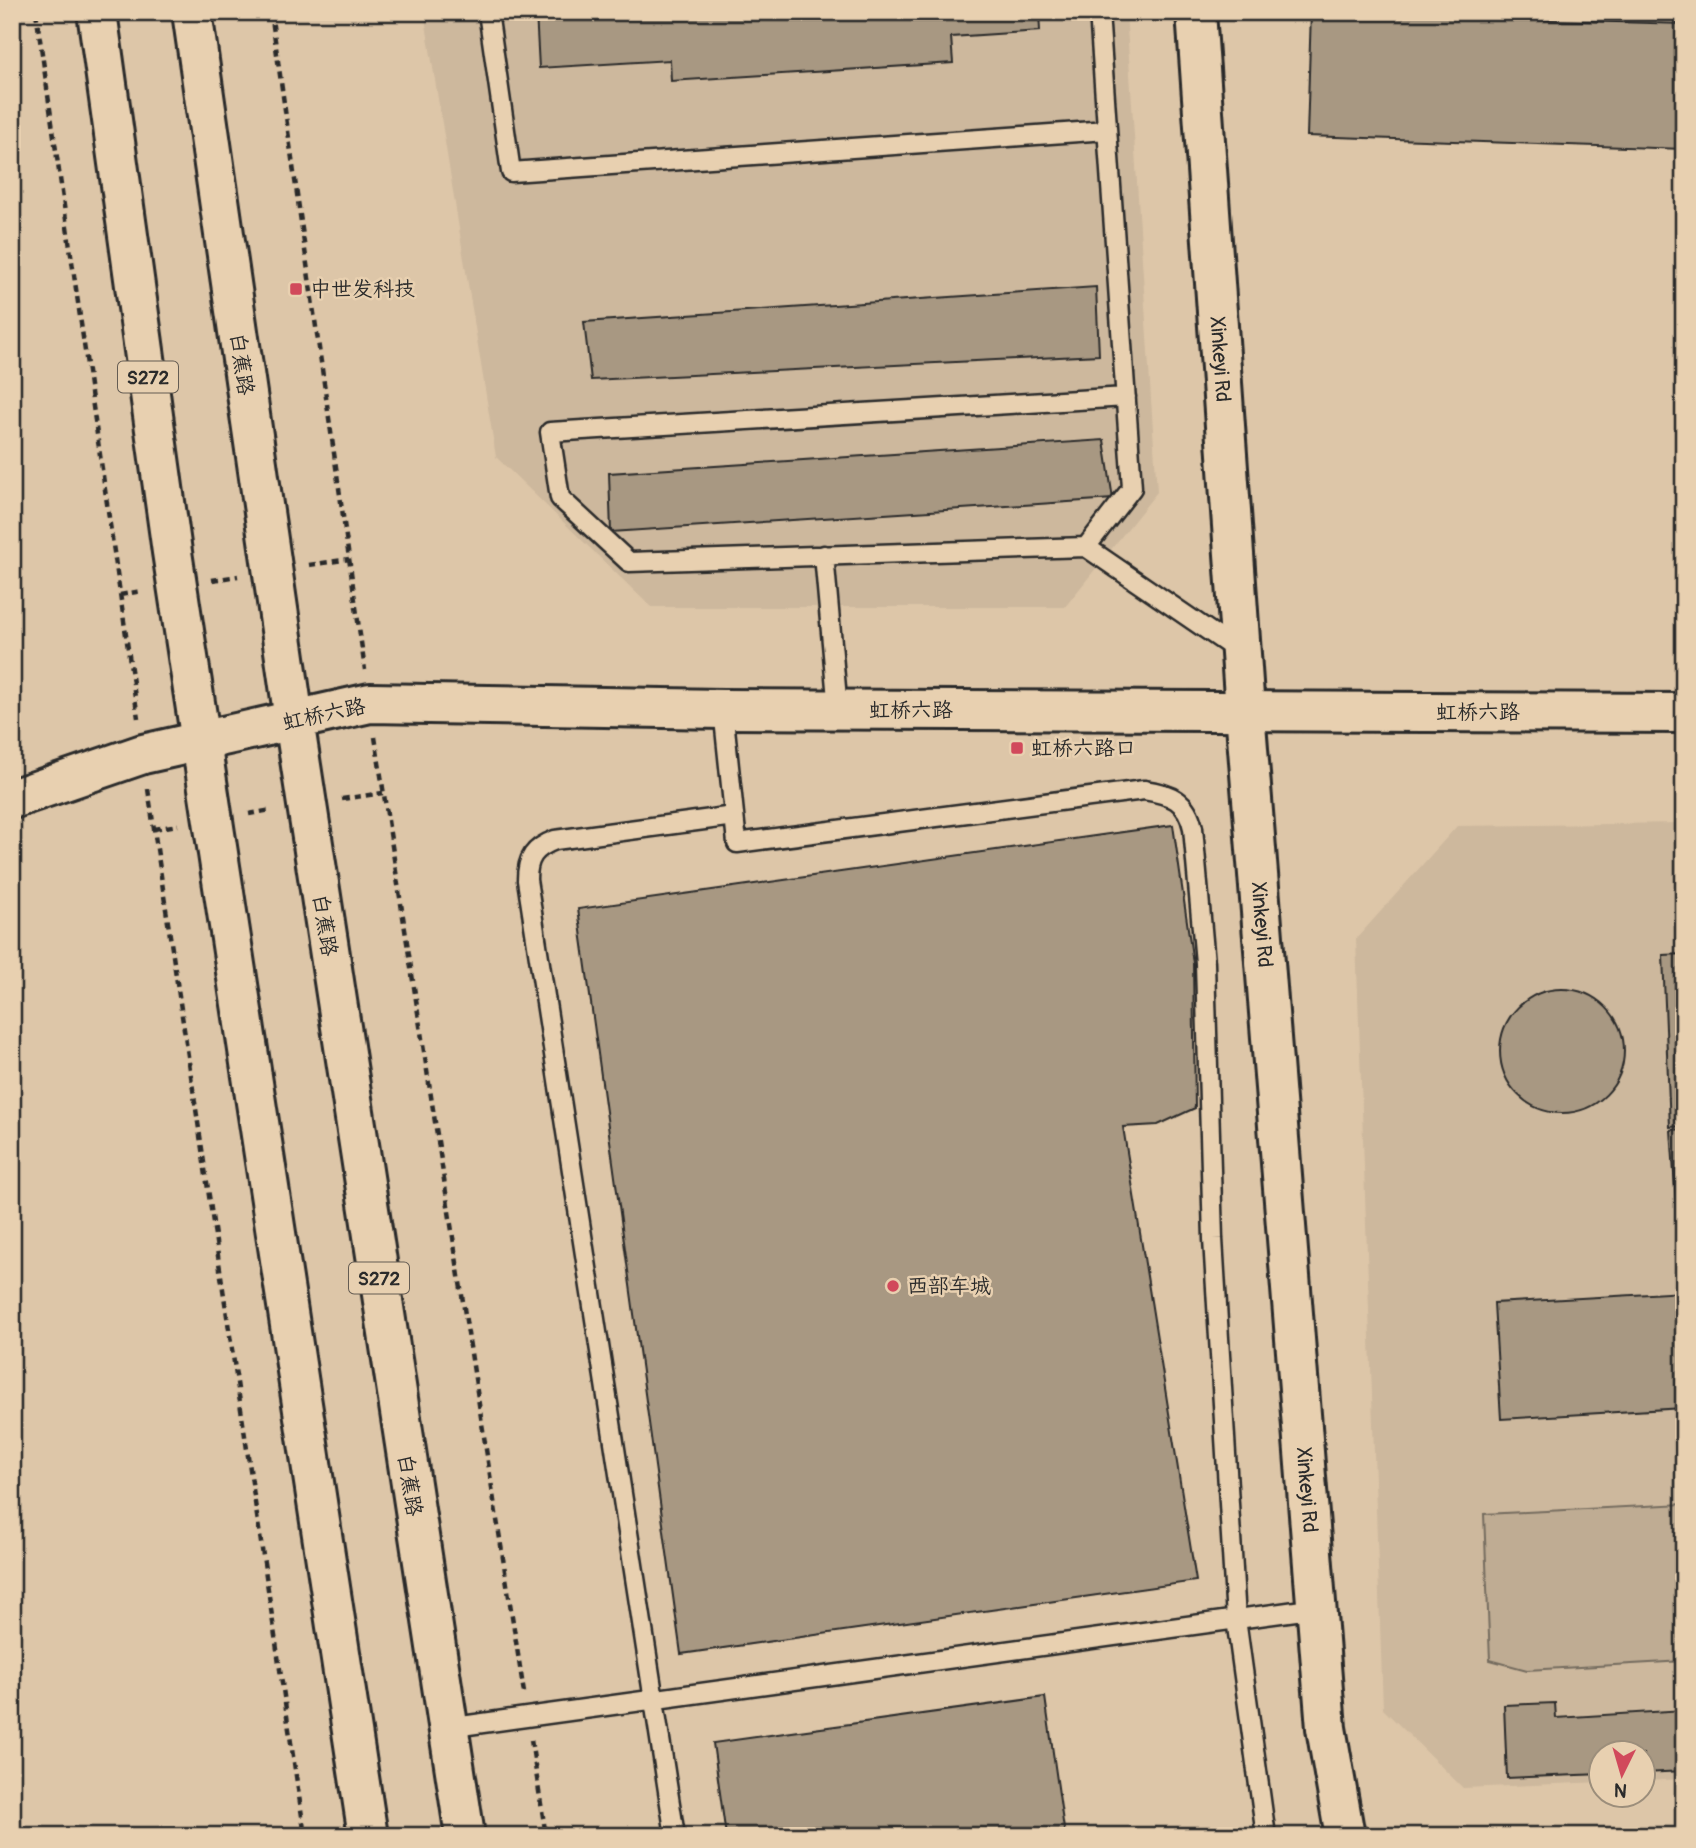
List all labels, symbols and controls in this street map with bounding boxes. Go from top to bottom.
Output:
place label: 中世发科技 [310,276,415,303]
marker: 中世发科技 [288,281,304,297]
street label: Xinkeyi Rd [1203,315,1236,403]
street label: 白蕉路 [224,331,259,397]
road number: S272 [118,362,178,392]
street label: 虹桥六路 [280,693,368,736]
street label: 虹桥六路 [869,697,953,724]
street label: 虹桥六路 [1436,699,1520,726]
place label: 虹桥六路口 [1031,735,1136,762]
marker: 虹桥六路口 [1009,740,1025,756]
street label: Xinkeyi Rd [1245,881,1278,969]
street label: 白蕉路 [306,892,343,958]
road number: S272 [349,1262,409,1294]
place label: 西部车城 [907,1273,991,1300]
marker: 西部车城 [885,1278,901,1294]
street label: Xinkeyi Rd [1290,1446,1323,1534]
street label: 白蕉路 [391,1452,428,1518]
north arrow [1588,1740,1658,1810]
text: N [1613,1777,1628,1802]

